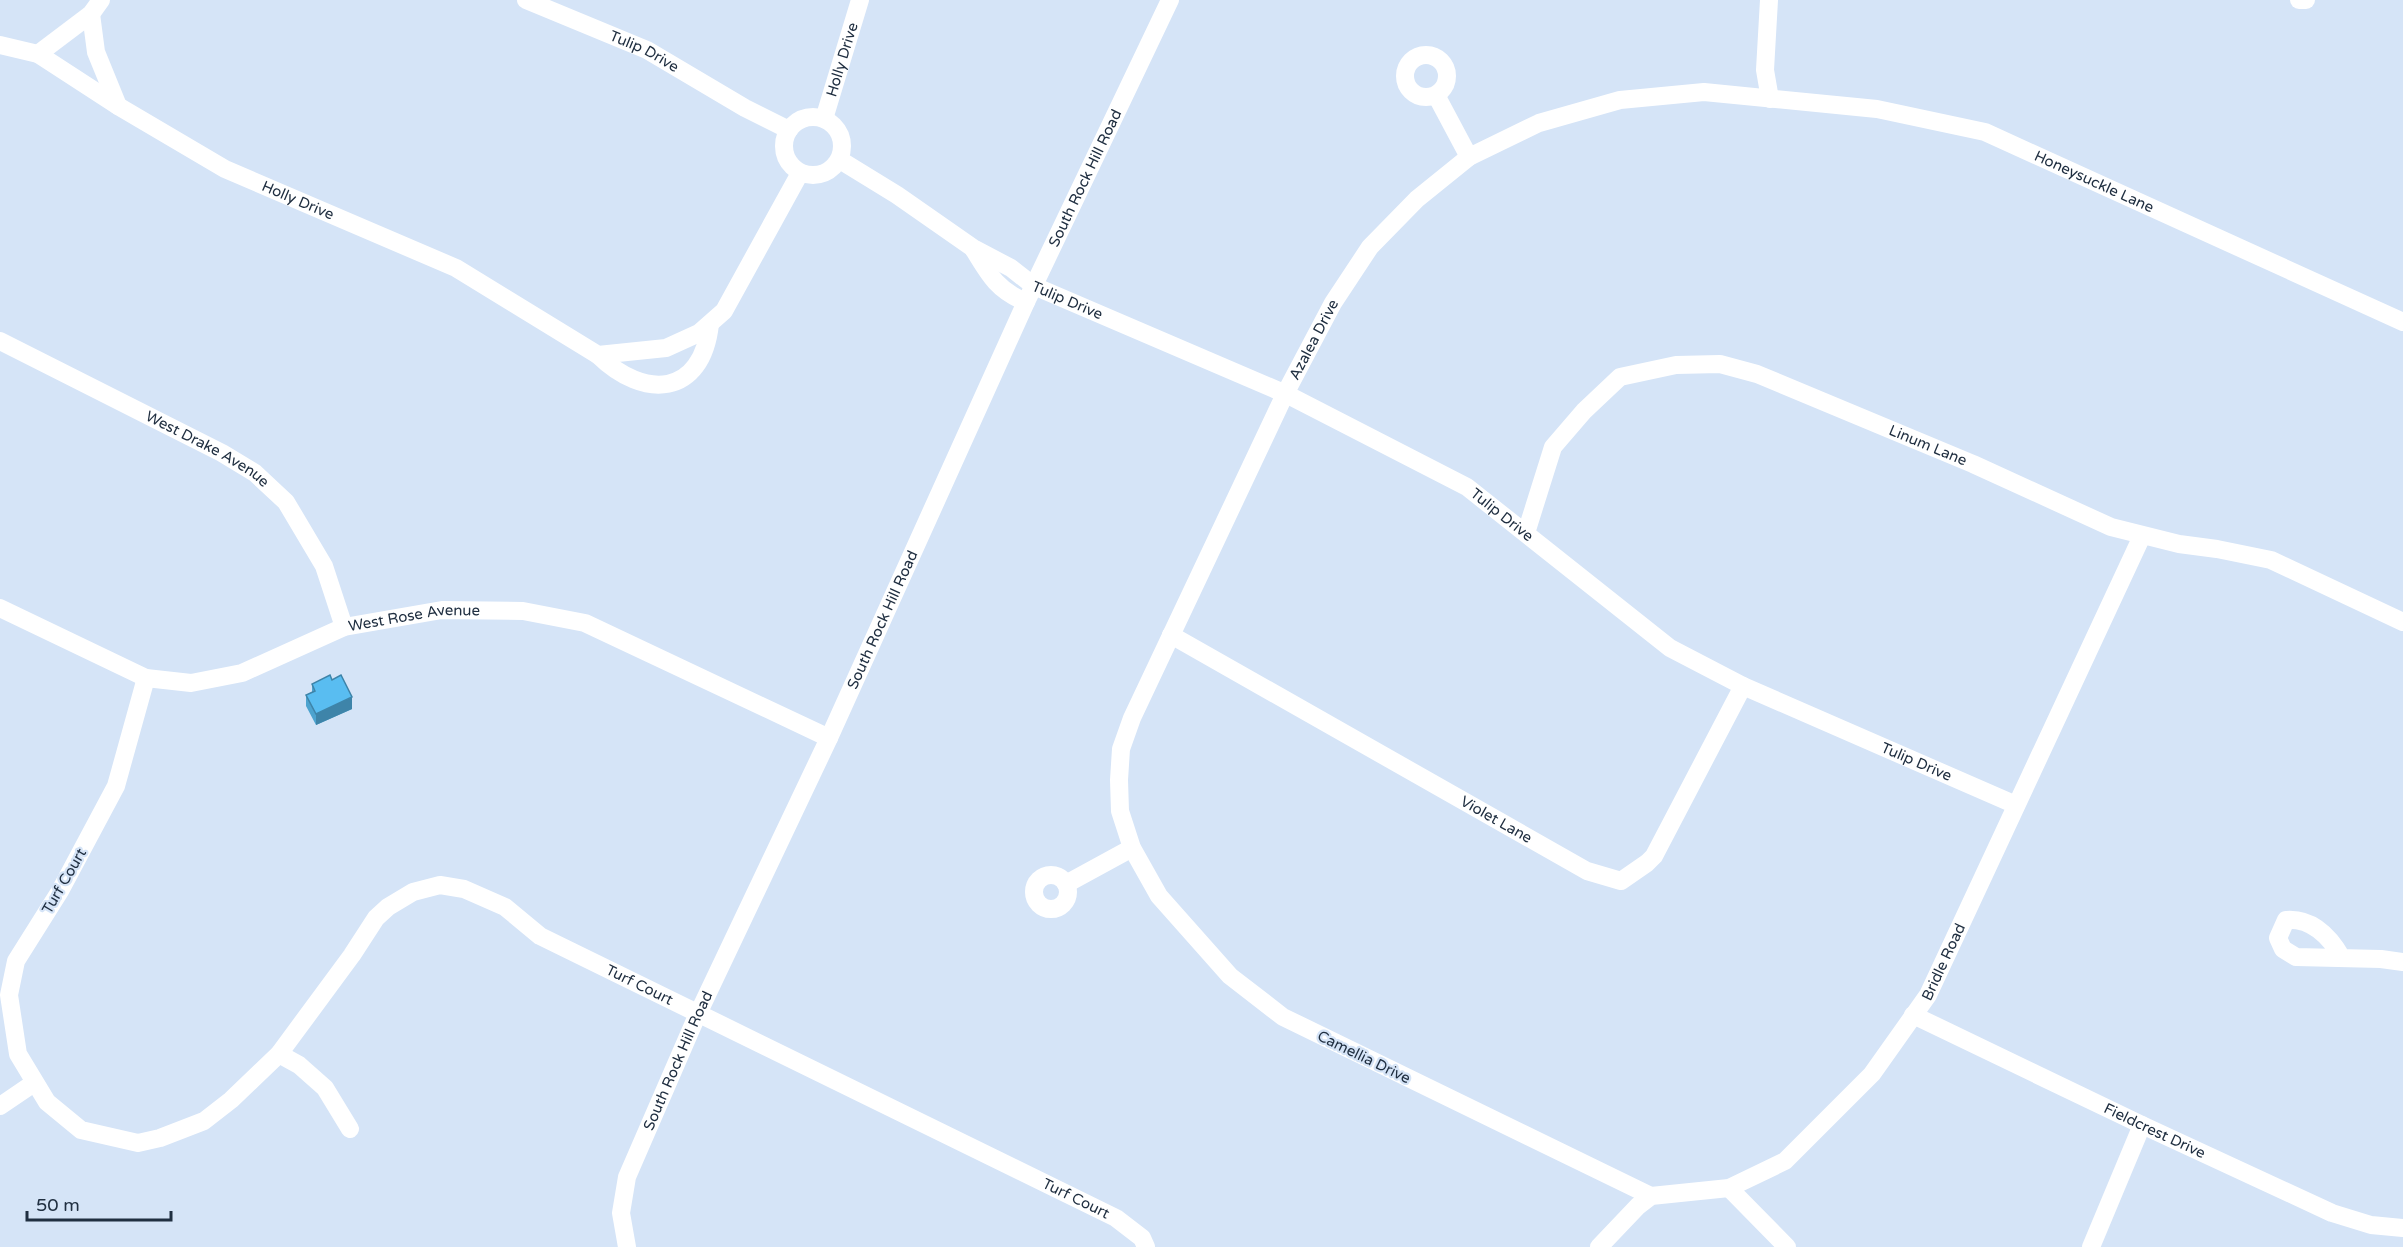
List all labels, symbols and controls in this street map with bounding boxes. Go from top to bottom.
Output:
street label: Holly Drive [822,20,862,99]
street label: Tulip Drive [607,27,682,76]
street label: South Rock Hill Road [1045,106,1126,250]
street label: Honeysuckle Lane [2032,147,2157,217]
street label: Holly Drive [259,177,337,224]
street label: Tulip Drive [1029,277,1106,323]
street label: Azalea Drive [1285,296,1342,383]
street label: West Drake Avenue [143,407,273,491]
street label: Linum Lane [1886,421,1970,470]
street label: Tulip Drive [1467,484,1537,545]
street label: South Rock Hill Road [843,548,922,692]
street label: West Rose Avenue [347,601,480,635]
street label: Tulip Drive [1878,738,1955,785]
street label: Violet Lane [1457,792,1535,847]
street label: Turf Court [38,845,90,917]
street label: Bridle Road [1918,920,1969,1003]
street label: Turf Court [603,961,676,1009]
street label: South Rock Hill Road [639,988,716,1133]
street label: Camellia Drive [1314,1027,1414,1087]
street label: Fieldcrest Drive [2101,1099,2208,1162]
street label: Turf Court [1039,1174,1113,1223]
scale bar [27,1184,171,1222]
text: 50 m [36,1194,80,1216]

